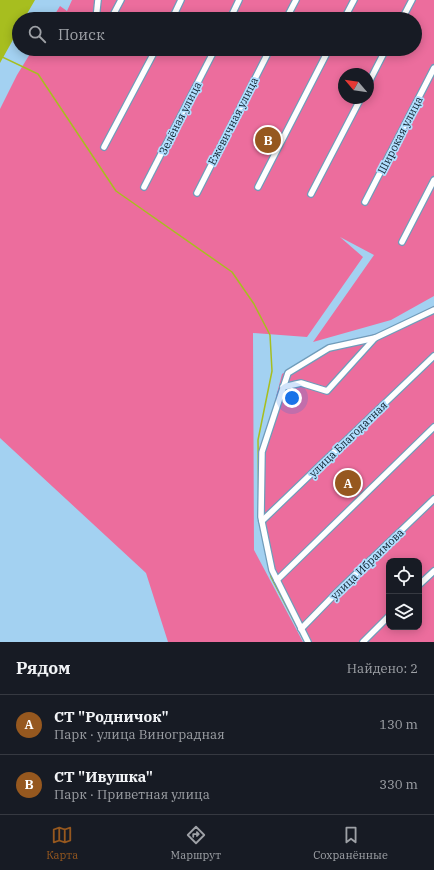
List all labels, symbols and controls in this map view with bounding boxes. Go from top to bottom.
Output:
search box [12,12,422,56]
icon: search [26,23,48,45]
text: Поиск [58,25,105,44]
north arrow [338,68,374,104]
street label: Ежевичная улица [205,75,261,167]
street label: Зелёная улица [156,79,204,157]
street label: Широкая улица [374,94,426,176]
pin: B [255,125,281,155]
your location [282,388,302,408]
street label: улица Благодатная [306,398,390,480]
pin: A [335,468,361,498]
street label: улица Ибраимова [327,525,407,603]
map controls [386,558,422,630]
button: locate [386,558,422,594]
button: layers [386,594,422,630]
text: Рядом [16,657,71,679]
text: Найдено: 2 [347,660,418,677]
text: СТ "Родничок" [54,707,169,726]
text: A [24,716,34,733]
text: 130 m [379,716,418,733]
text: Парк · улица Виноградная [54,726,225,743]
text: СТ "Ивушка" [54,767,153,786]
text: B [24,776,34,793]
text: 330 m [379,776,418,793]
text: Парк · Приветная улица [54,786,210,803]
tab: Карта [46,824,78,862]
tab: Маршрут [171,824,221,862]
tab: Сохранённые [313,824,388,862]

